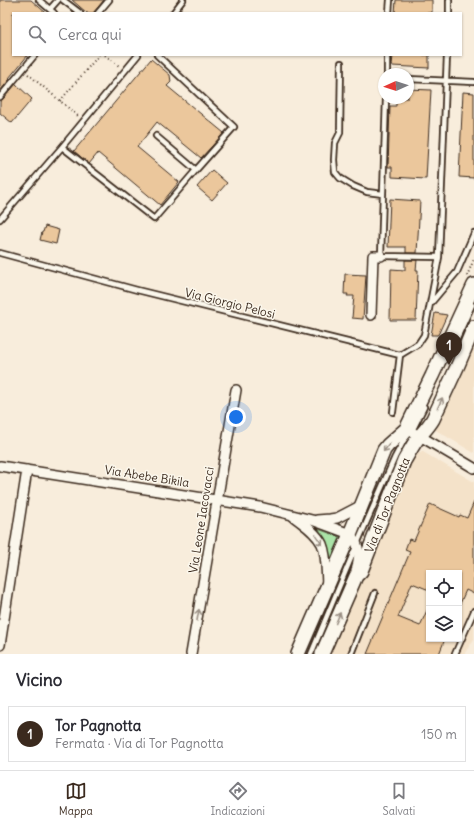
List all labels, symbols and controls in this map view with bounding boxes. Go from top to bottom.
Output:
search box [12,12,462,56]
icon: search [26,23,48,45]
text: Cerca qui [58,25,122,44]
north arrow [378,68,414,104]
street label: Via Giorgio Pelosi [183,285,277,321]
pin: 1 [436,332,462,365]
one-way arrow [437,397,444,409]
your location [226,407,246,427]
one-way arrow [383,441,392,452]
street label: Via di Tor Pagnotta [361,455,413,555]
street label: Via Abebe Bikila [104,462,191,490]
street label: Via Leone Iacovacci [185,466,217,574]
one-way arrow [315,535,323,546]
map controls [426,570,462,642]
button: locate [426,570,462,606]
button: layers [426,606,462,642]
one-way arrow [194,609,202,622]
one-way arrow [334,613,342,625]
text: Vicino [16,669,62,691]
text: Tor Pagnotta [55,716,141,735]
text: 1 [27,726,33,743]
text: 150 m [421,726,457,743]
text: Fermata · Via di Tor Pagnotta [55,735,224,752]
tab: Mappa [59,780,93,818]
tab: Indicazioni [210,780,265,818]
tab: Salvati [383,780,415,818]

